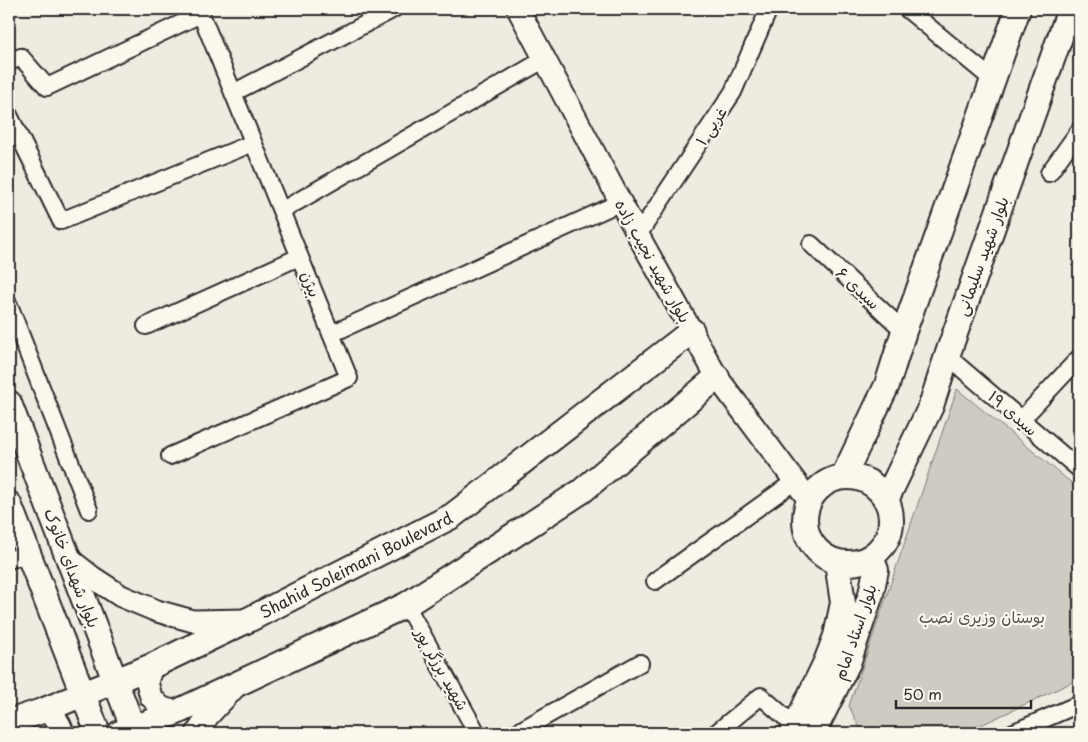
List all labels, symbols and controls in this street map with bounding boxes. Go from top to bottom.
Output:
street label: غربی ۱ [689,101,732,150]
street label: بلوار شهید سلیمانی [948,193,1014,319]
street label: بلوار شهید نجیب زاده [610,194,698,327]
street label: سیدی ۶ [831,260,886,314]
street label: بیژن [296,267,328,300]
street label: سیدی ۱۹ [983,384,1044,441]
street label: بلوار شهدای خانوک [39,504,107,631]
street label: Shahid Soleimani Boulevard [255,505,456,623]
street label: بلوار استاد امام [826,580,884,684]
park label: بوستان وزیری نصب [919,604,1045,628]
street label: شهید برزگر پور [409,621,476,714]
scale bar [896,677,1030,709]
text: 50 m [903,682,942,705]

